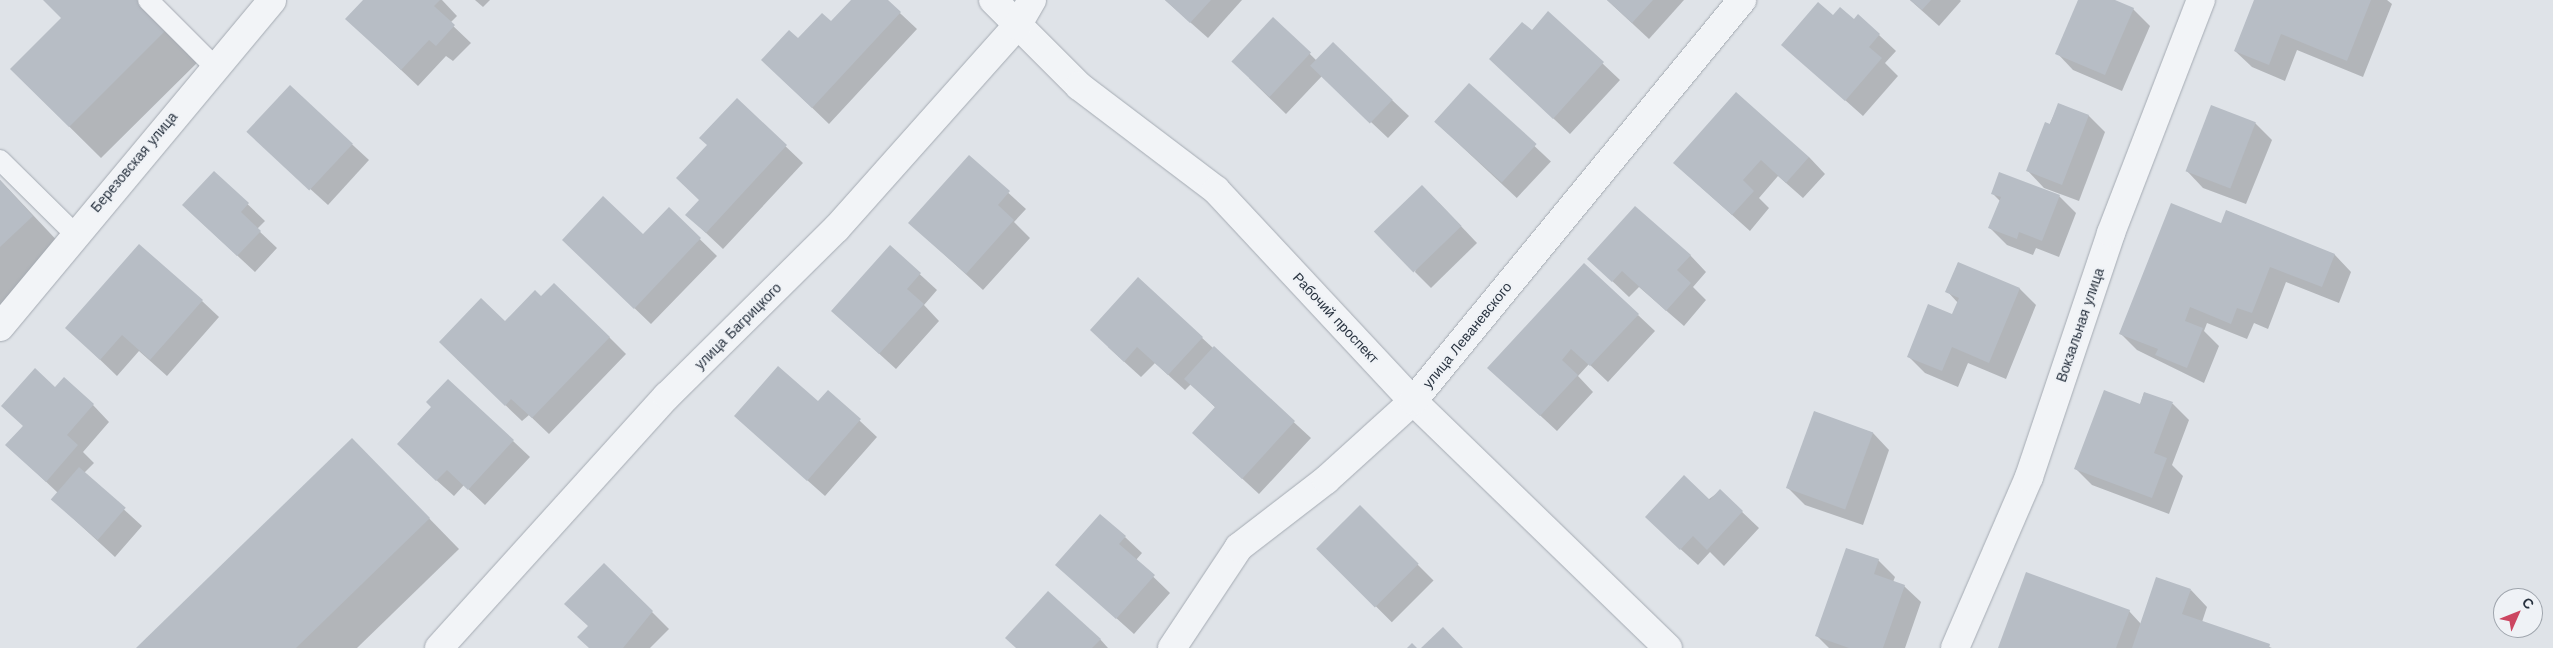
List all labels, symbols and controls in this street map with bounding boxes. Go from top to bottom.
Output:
street label: Березовская улица [87,108,181,216]
street label: Вокзальная улица [2053,266,2107,384]
street label: Рабочий проспект [1290,269,1382,367]
street label: улица Багрицкого [691,279,785,373]
street label: улица Леваневского [1419,279,1515,391]
north arrow [2493,588,2543,638]
text: С [2519,594,2537,612]

